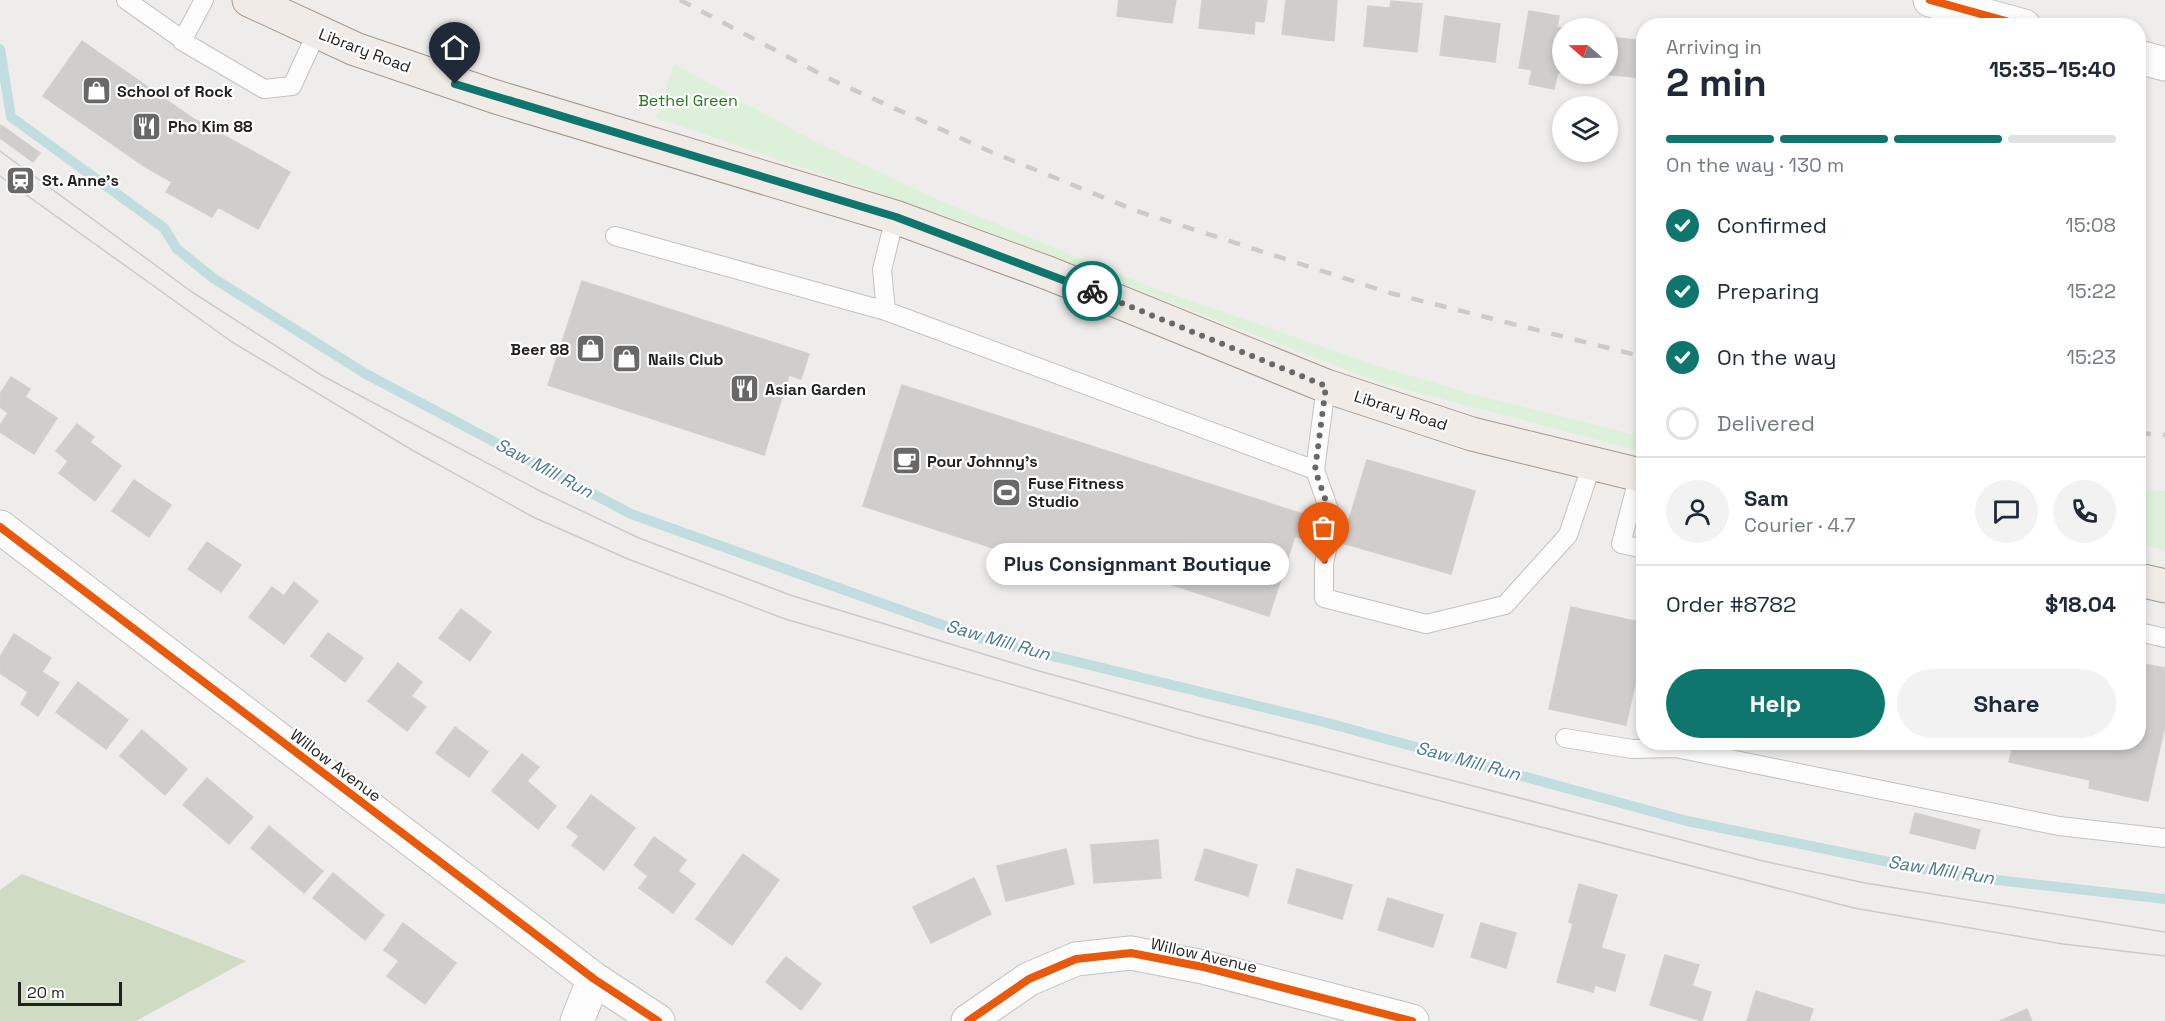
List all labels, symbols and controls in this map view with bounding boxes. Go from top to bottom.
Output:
north arrow [1552,18,1618,84]
map controls [1552,18,1618,162]
pin [429,22,480,84]
street label: Library Road [316,23,414,78]
icon: home [438,31,471,64]
text: Arriving in [1666,34,1762,60]
text: 15:35–15:40 [1989,55,2116,83]
text: 2 min [1666,58,1767,107]
shop icon: School of Rock [80,75,112,107]
place label: School of Rock [117,81,233,102]
park label: Bethel Green [638,90,738,111]
button: layers [1552,96,1618,162]
restaurant icon: Pho Kim 88 [131,110,163,142]
place label: Pho Kim 88 [168,116,253,137]
text: On the way · 130 m [1666,152,1844,178]
station icon: St. Anne's [5,164,37,196]
place label: St. Anne's [42,170,119,191]
icon: check [1666,209,1699,242]
text: Confirmed [1717,211,1827,239]
text: 15:08 [2065,212,2116,238]
courier [1062,261,1122,321]
icon: bike [1076,275,1109,308]
icon: check [1666,275,1699,308]
text: Preparing [1717,277,1819,305]
text: 15:22 [2066,278,2116,304]
shop icon: Beer 88 [574,333,606,365]
place label: Beer 88 [510,339,569,360]
icon: check [1666,341,1699,374]
shop icon: Nails Club [611,343,643,375]
text: On the way [1717,343,1836,371]
text: 15:23 [2067,344,2116,370]
place label: Nails Club [648,349,724,370]
restaurant icon: Asian Garden [728,373,760,405]
place label: Asian Garden [765,379,866,400]
street label: Library Road [1351,385,1450,435]
text: Delivered [1717,409,1815,437]
water label: Saw Mill Run [492,432,598,503]
cafe icon: Pour Johnny's [890,445,922,477]
place label: Pour Johnny's [927,451,1038,472]
place label: Fuse Fitness Studio [1028,473,1124,512]
sports icon: Fuse Fitness Studio [991,476,1023,508]
button: person [1666,480,1729,543]
button: chat [1975,480,2038,543]
button: phone [2053,480,2116,543]
text: Sam [1744,484,1789,512]
pin [1298,502,1349,564]
icon: bag [1307,511,1340,544]
text: Courier · 4.7 [1744,512,1855,538]
callout: Plus Consignmant Boutique [985,543,1288,585]
text: Plus Consignmant Boutique [1004,551,1271,577]
text: Order #8782 [1666,590,1796,618]
text: $18.04 [2045,590,2116,618]
water label: Saw Mill Run [943,614,1054,666]
button: Help [1666,669,1885,738]
button: Share [1897,669,2116,738]
street label: Willow Avenue [286,724,385,806]
water label: Saw Mill Run [1413,736,1524,786]
water label: Saw Mill Run [1886,850,1997,889]
street label: Willow Avenue [1149,933,1259,978]
scale bar [18,979,122,1006]
text: 20 m [27,982,65,1003]

